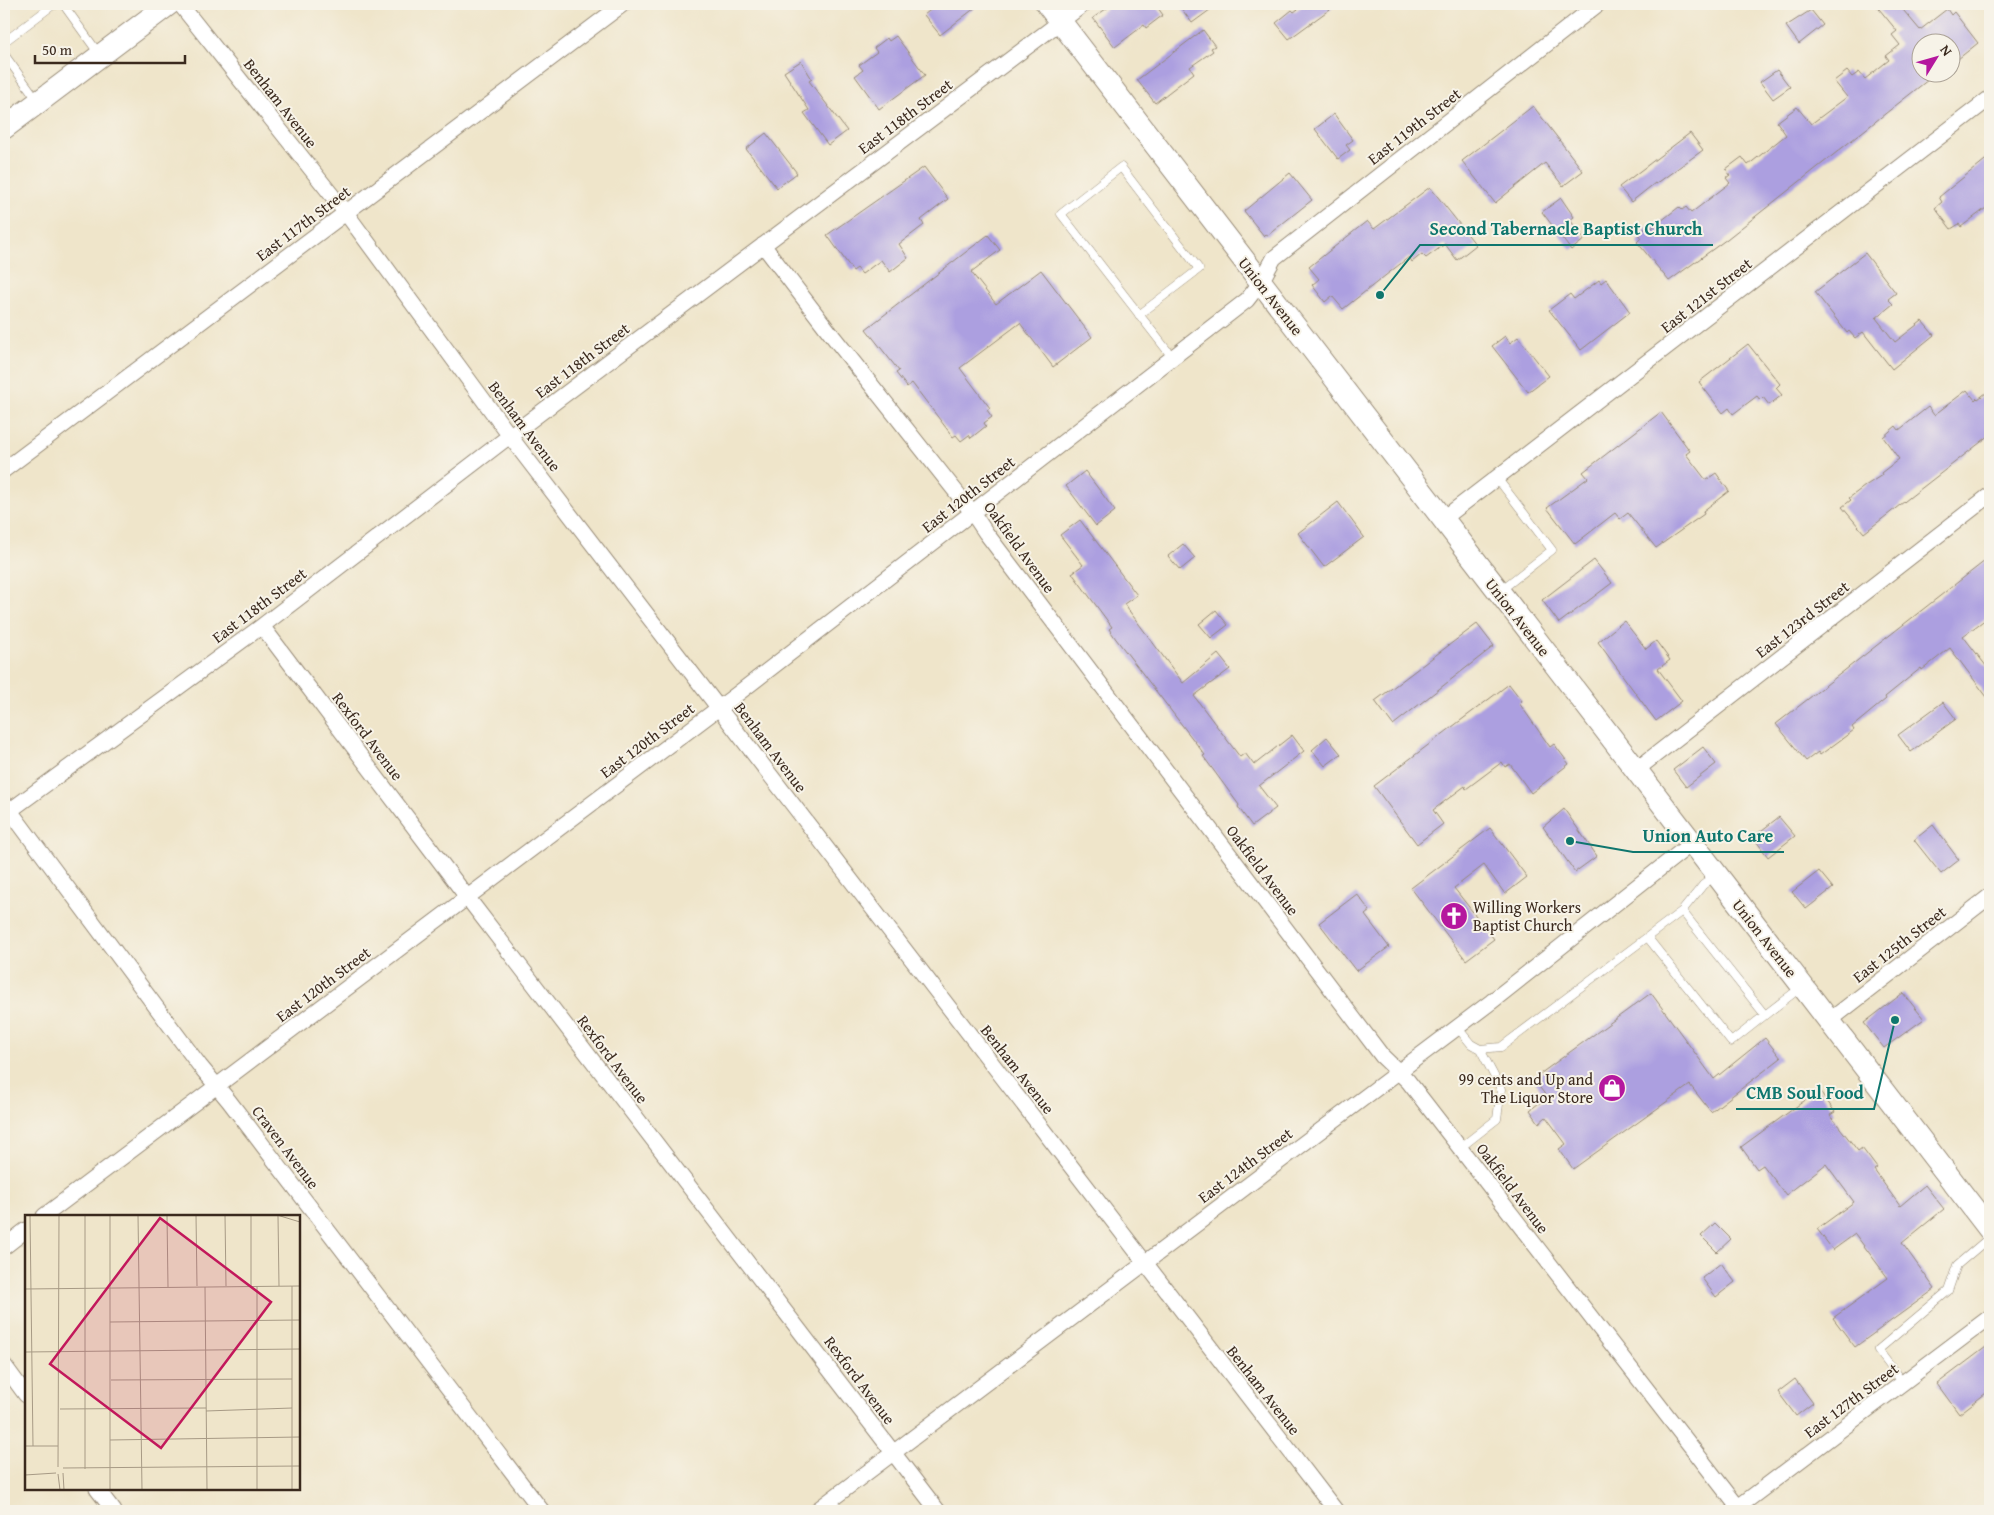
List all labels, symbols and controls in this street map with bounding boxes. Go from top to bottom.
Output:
scale bar [35,32,185,64]
north arrow [1912,32,1962,82]
text: 50 m [42,39,73,60]
text: N [1936,40,1958,60]
street label: Benham Avenue [238,53,324,153]
street label: East 118th Street [853,72,958,160]
street label: East 119th Street [1362,82,1466,170]
street label: East 117th Street [251,179,356,267]
callout: Second Tabernacle Baptist Church [1420,212,1713,245]
text: Second Tabernacle Baptist Church [1430,215,1703,242]
street label: East 121st Street [1655,251,1757,338]
street label: Union Avenue [1233,252,1309,340]
street label: East 118th Street [530,316,635,404]
street label: Benham Avenue [483,376,567,476]
street label: East 120th Street [916,450,1020,538]
street label: Oakfield Avenue [978,496,1062,598]
street label: East 118th Street [207,561,312,649]
street label: Union Avenue [1480,573,1556,661]
street label: East 123rd Street [1750,574,1854,663]
street label: Rexford Avenue [327,687,409,785]
street label: East 120th Street [595,696,700,784]
street label: Benham Avenue [729,697,813,797]
callout: Union Auto Care [1633,819,1784,852]
street label: Oakfield Avenue [1221,820,1305,920]
text: Union Auto Care [1643,822,1774,849]
street label: Union Avenue [1727,894,1803,982]
place label: Willing Workers Baptist Church [1473,895,1581,937]
street label: East 125th Street [1847,900,1951,988]
church icon: Willing Workers Baptist Church [1439,901,1469,931]
street label: East 120th Street [271,940,376,1028]
street label: Rexford Avenue [572,1010,654,1108]
street label: Benham Avenue [975,1019,1061,1119]
place label: 99 cents and Up and The Liquor Store [1459,1067,1593,1109]
shop icon: 99 cents and Up and The Liquor Store [1597,1073,1627,1103]
callout: CMB Soul Food [1736,1076,1874,1109]
text: CMB Soul Food [1746,1079,1865,1106]
street label: Craven Avenue [247,1100,325,1194]
street label: East 124th Street [1193,1121,1298,1209]
street label: Oakfield Avenue [1471,1138,1555,1238]
inset map [25,1215,300,1490]
street label: Rexford Avenue [819,1331,901,1429]
street label: Benham Avenue [1221,1340,1307,1440]
street label: East 127th Street [1799,1356,1904,1444]

